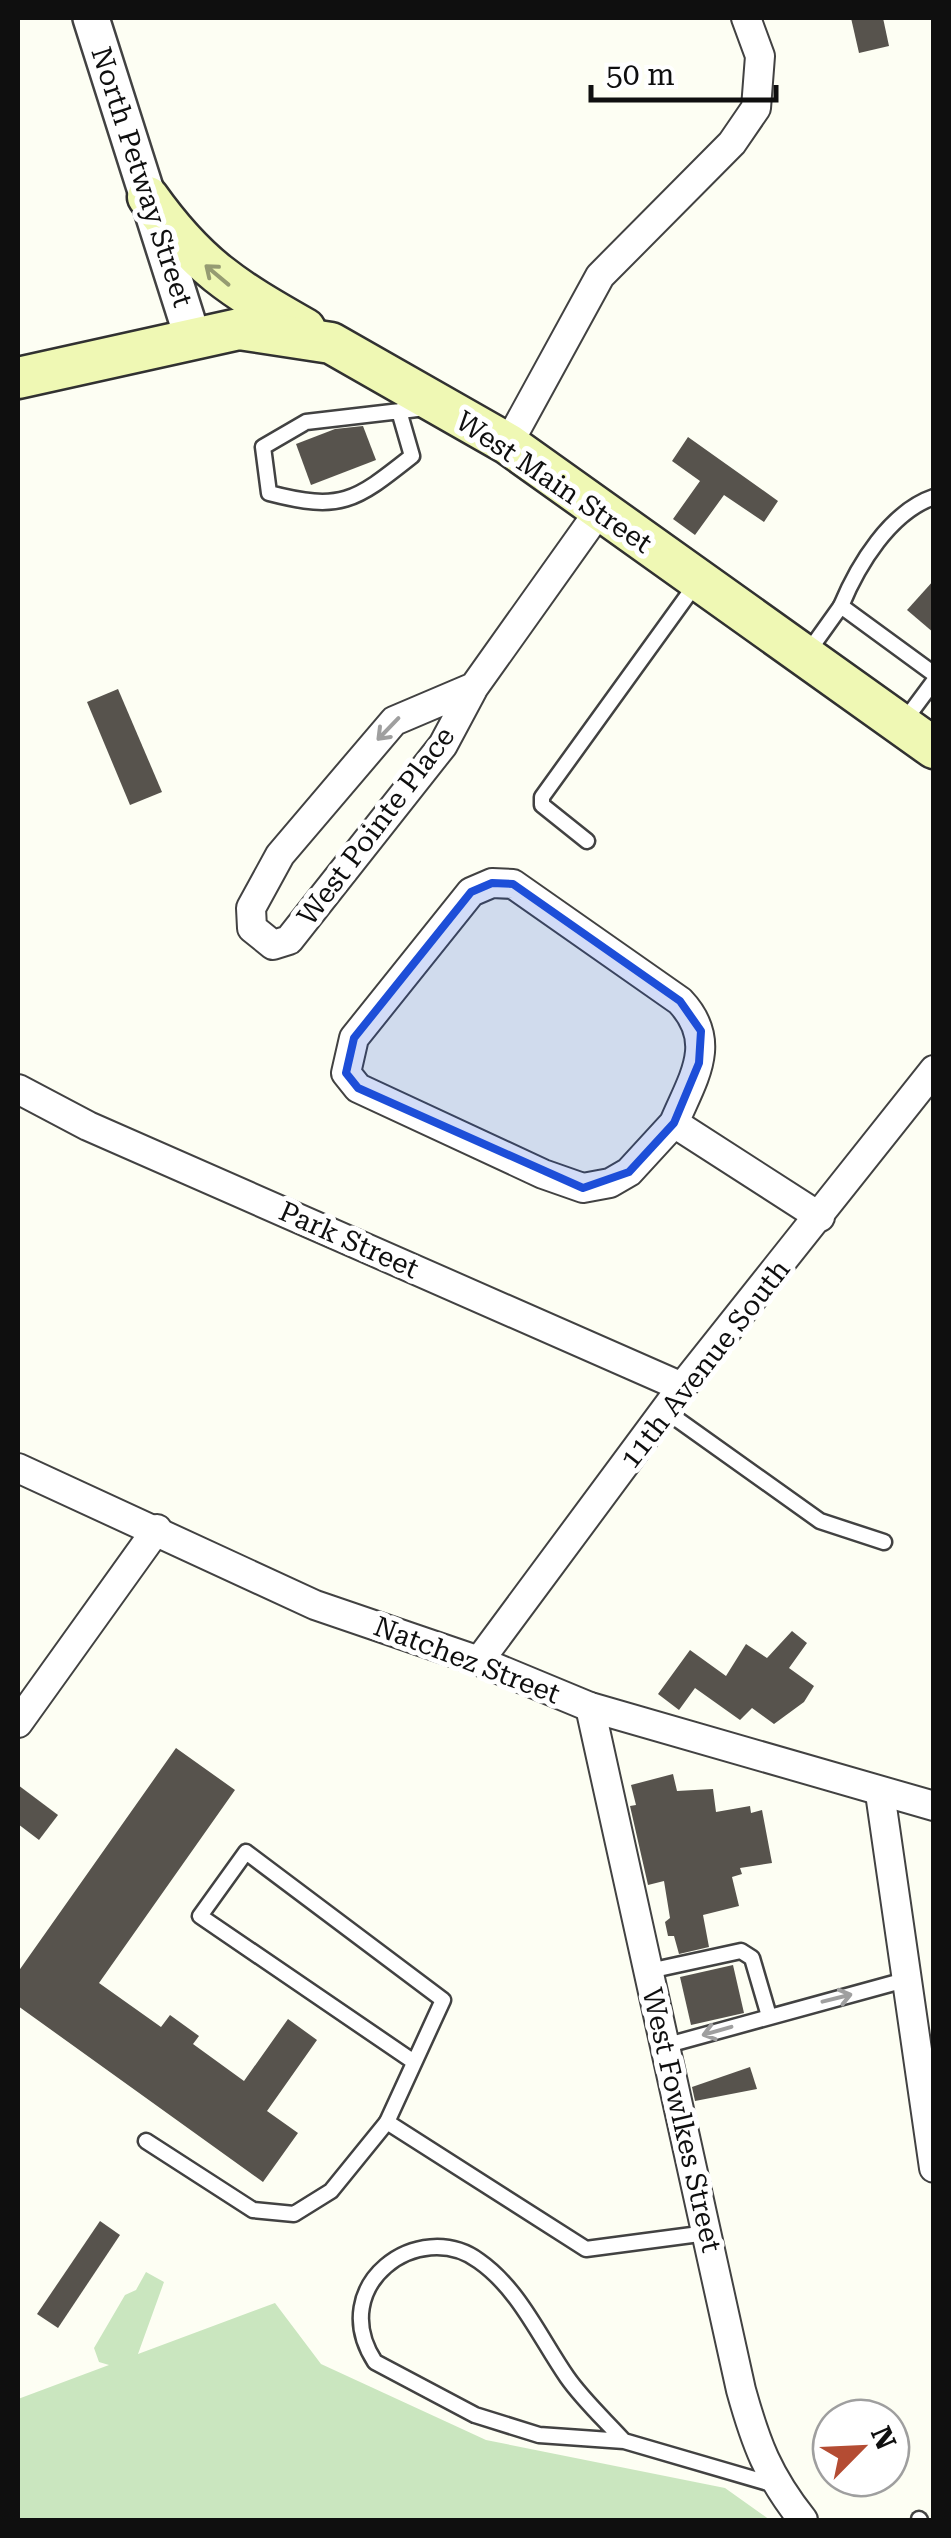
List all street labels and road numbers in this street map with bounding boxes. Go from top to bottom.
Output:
street label: North Petway Street [84,43,200,311]
street label: West Main Street [450,404,658,560]
street label: West Pointe Place [291,720,461,932]
street label: Park Street [274,1195,424,1285]
street label: 11th Avenue South [613,1253,797,1475]
street label: Natchez Street [369,1609,565,1711]
street label: West Fowlkes Street [636,1985,728,2255]

